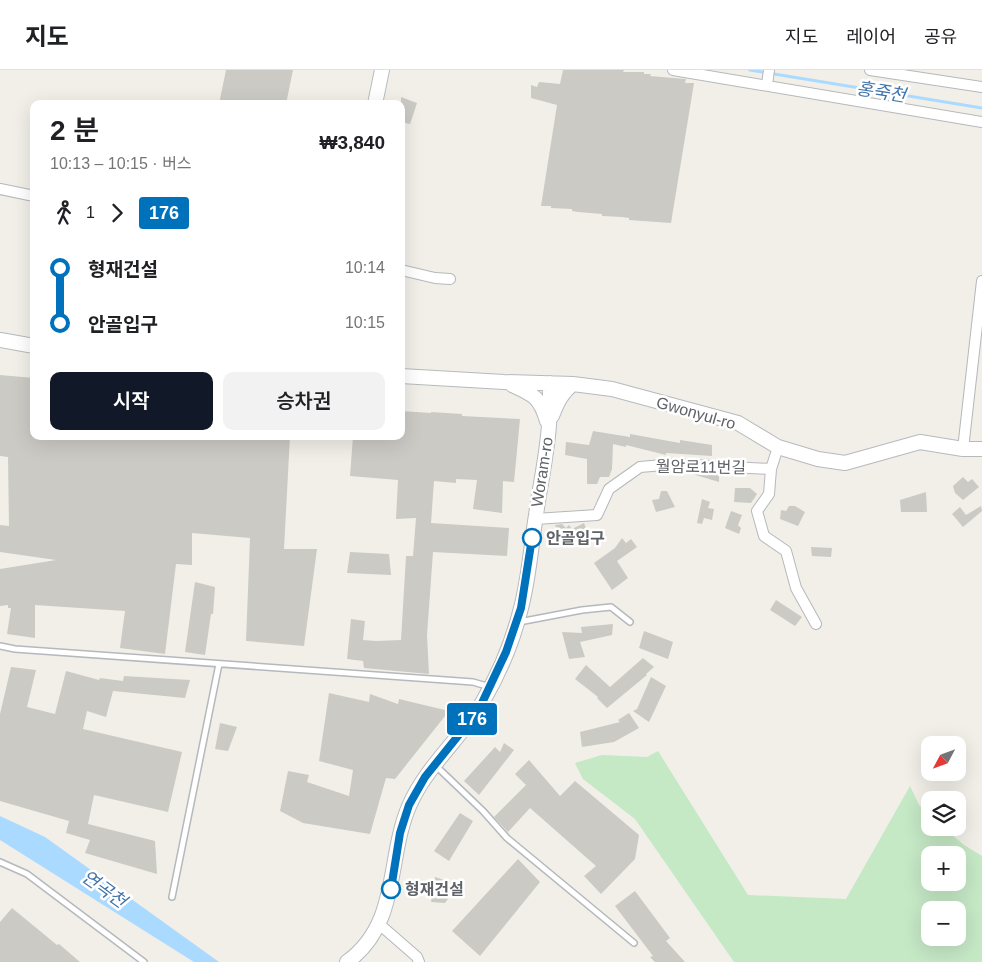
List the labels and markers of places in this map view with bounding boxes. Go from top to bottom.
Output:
marker: 안골입구 [522,528,542,548]
place label: 안골입구 [546,530,605,547]
marker: 형재건설 [381,879,401,899]
place label: 형재건설 [405,881,464,898]

